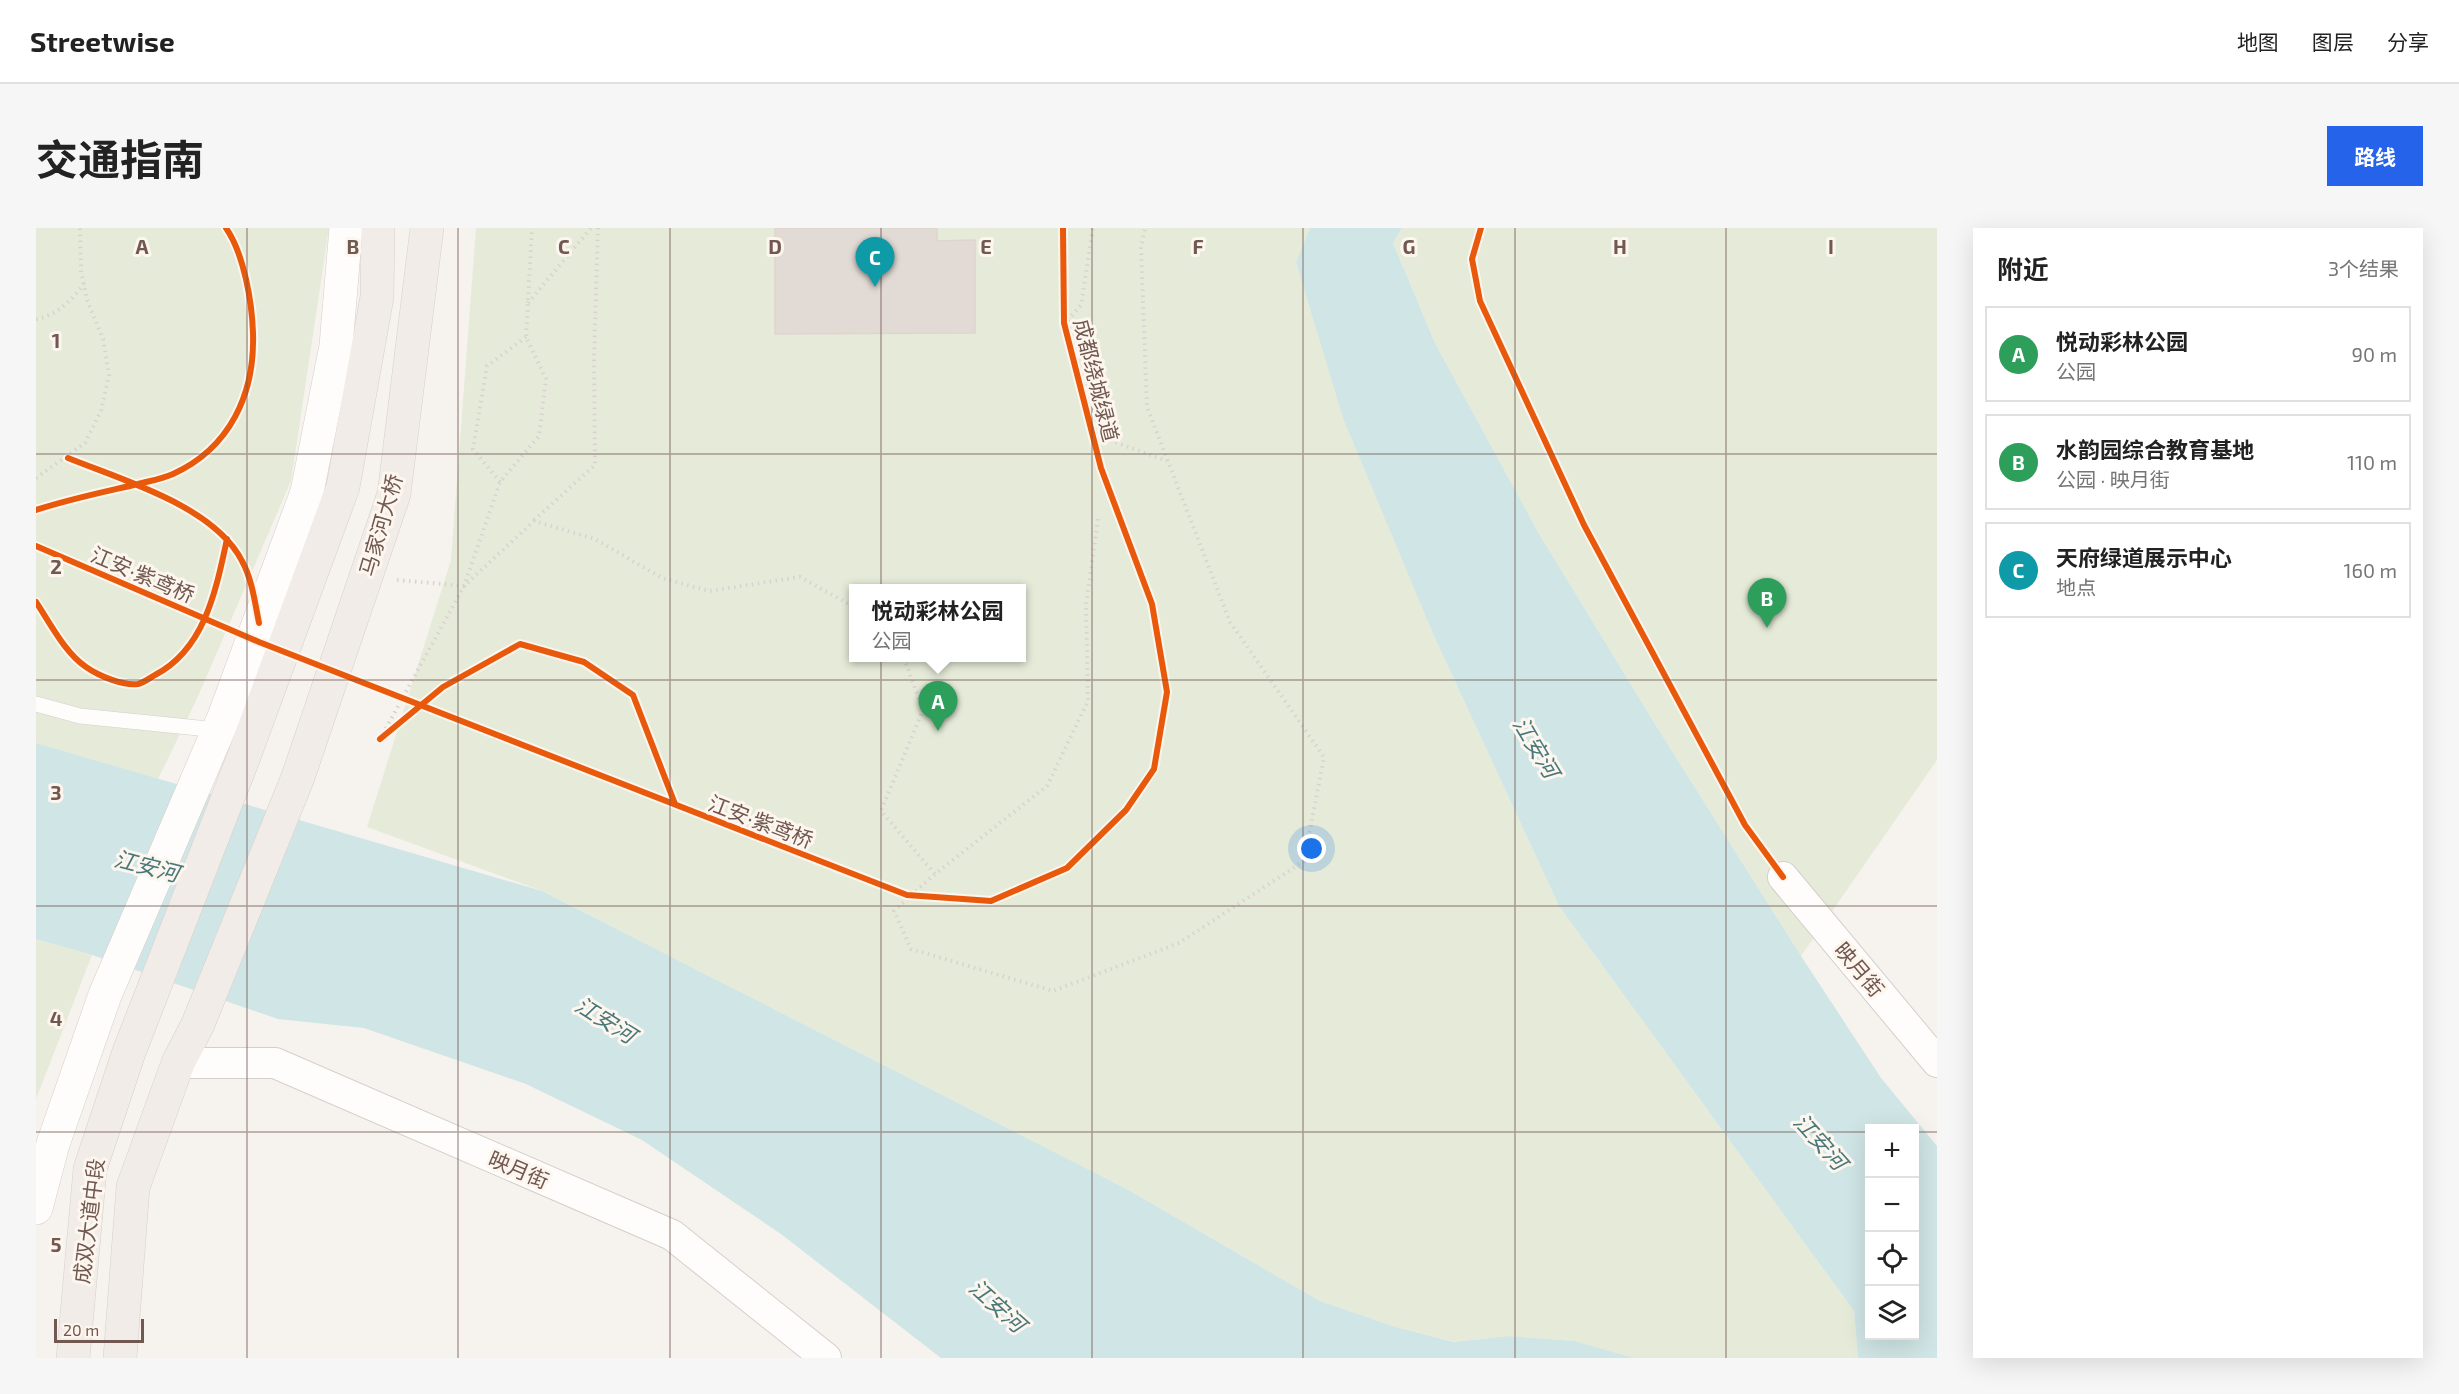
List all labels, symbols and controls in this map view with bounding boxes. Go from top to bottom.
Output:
text: Streetwise [30,24,175,58]
text: 地图 [2237,29,2279,54]
text: 图层 [2312,29,2354,54]
text: 分享 [2387,29,2429,54]
button: 路线 [2327,126,2423,186]
text: 交通指南 [36,133,204,183]
text: A [135,234,149,258]
text: B [347,234,359,258]
text: C [558,234,570,258]
text: D [768,234,782,258]
text: E [980,234,992,258]
text: F [1192,234,1204,258]
text: G [1403,234,1415,258]
text: H [1613,234,1627,258]
text: I [1828,234,1834,258]
pin: C [856,238,894,287]
text: 附近 [1997,253,2049,284]
text: 3个结果 [2328,256,2399,280]
street label: 成都绕城绿道 [1070,316,1124,444]
text: 1 [52,328,60,352]
text: 悦动彩林公园 [2056,328,2188,354]
text: A [2012,342,2025,366]
text: 90 m [2352,342,2397,366]
text: 公园 [2056,359,2096,383]
text: 水韵园综合教育基地 [2056,436,2254,462]
text: B [2012,450,2025,474]
text: 110 m [2347,450,2397,474]
text: 公园 · 映月街 [2056,467,2170,491]
street label: 马家河大桥 [354,471,406,579]
street label: 江安·紫鸢桥 [88,541,198,607]
text: 天府绿道展示中心 [2056,544,2232,570]
text: 2 [50,554,62,578]
text: C [2013,558,2024,582]
text: 160 m [2344,558,2397,582]
text: 地点 [2056,575,2096,599]
pin: B [1748,578,1786,628]
popup [849,584,1026,662]
text: 悦动彩林公园 [871,597,1004,623]
text: 公园 [871,628,911,652]
pin: A [918,682,958,731]
water label: 江安河 [1509,712,1567,785]
text: 3 [50,780,62,804]
street label: 江安·紫鸢桥 [705,790,817,852]
your location [1297,834,1326,863]
water label: 江安河 [112,844,186,887]
street label: 映月街 [1830,937,1890,1001]
water label: 江安河 [571,990,644,1050]
text: 4 [50,1006,63,1030]
water label: 江安河 [1789,1108,1855,1177]
map controls [1865,1124,1919,1340]
button: + [1865,1124,1919,1178]
street label: 映月街 [485,1145,553,1193]
street label: 成双大道中段 [68,1157,108,1285]
button: − [1865,1178,1919,1232]
text: 5 [50,1232,62,1256]
button: locate [1865,1232,1919,1286]
water label: 江安河 [965,1273,1034,1339]
button: layers [1865,1286,1919,1340]
scale bar [54,1316,144,1344]
text: 20 m [63,1320,99,1339]

